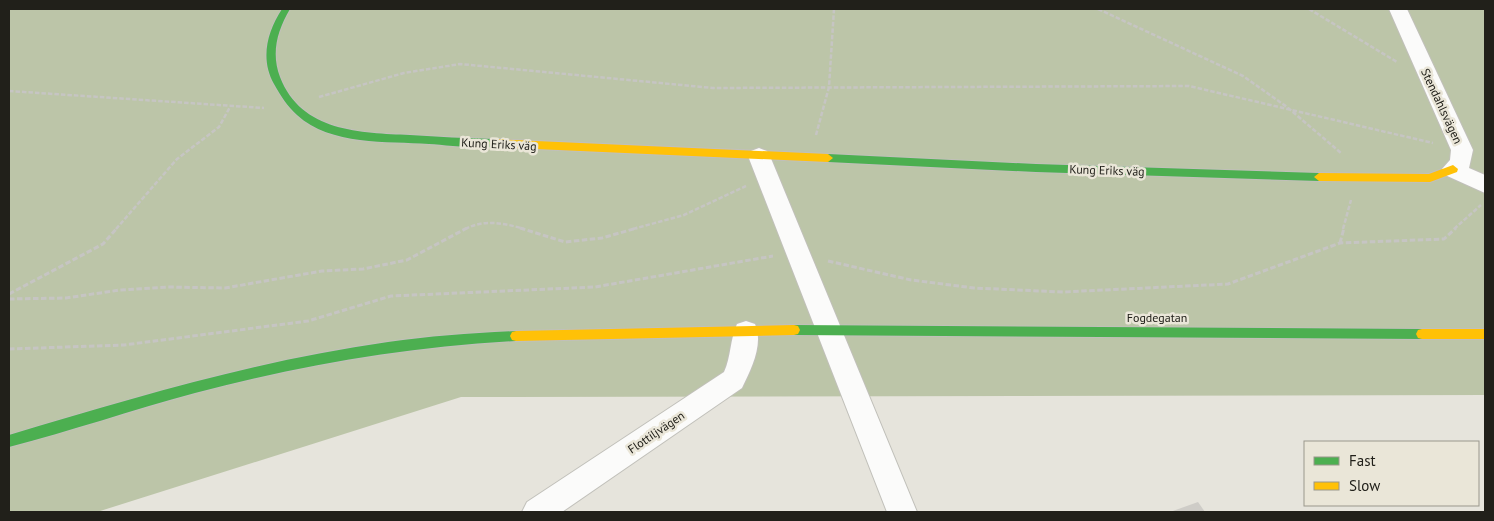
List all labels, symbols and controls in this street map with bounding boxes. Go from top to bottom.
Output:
street label: Stendahlsvägen [1418,66,1466,146]
street label: Kung Eriks väg [461,135,537,153]
street label: Kung Eriks väg [1069,161,1145,179]
street label: Fogdegatan [1127,310,1187,325]
street label: Flottiljvägen [625,408,687,456]
legend [1304,441,1479,506]
text: Fast [1349,451,1376,470]
text: Slow [1349,476,1380,495]

